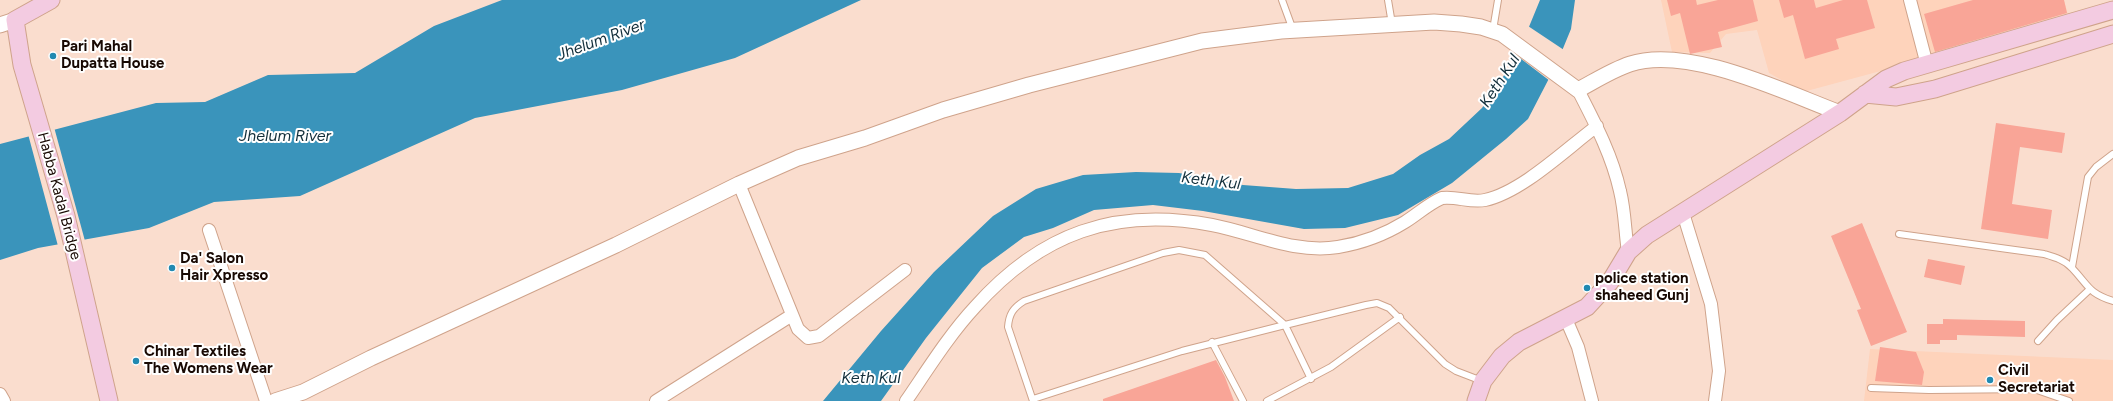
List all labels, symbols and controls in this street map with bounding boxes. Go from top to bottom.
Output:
water label: Jhelum River [554,15,648,65]
place label: Pari Mahal Dupatta House [61,38,164,73]
marker: Pari Mahal Dupatta House [48,51,58,61]
water label: Keth Kul [1476,51,1524,111]
water label: Jhelum River [239,126,331,146]
street label: Habba Kadal Bridge [33,130,85,262]
water label: Keth Kul [1180,168,1242,194]
place label: Da' Salon Hair Xpresso [180,250,268,285]
marker: Da' Salon Hair Xpresso [167,263,177,273]
place label: police station shaheed Gunj [1595,270,1689,305]
marker: police station shaheed Gunj [1582,283,1592,293]
place label: Chinar Textiles The Womens Wear [144,343,273,378]
marker: Chinar Textiles The Womens Wear [131,356,141,366]
place label: Civil Secretariat [1998,362,2075,397]
water label: Keth Kul [841,368,901,388]
marker: Civil Secretariat [1985,375,1995,385]

